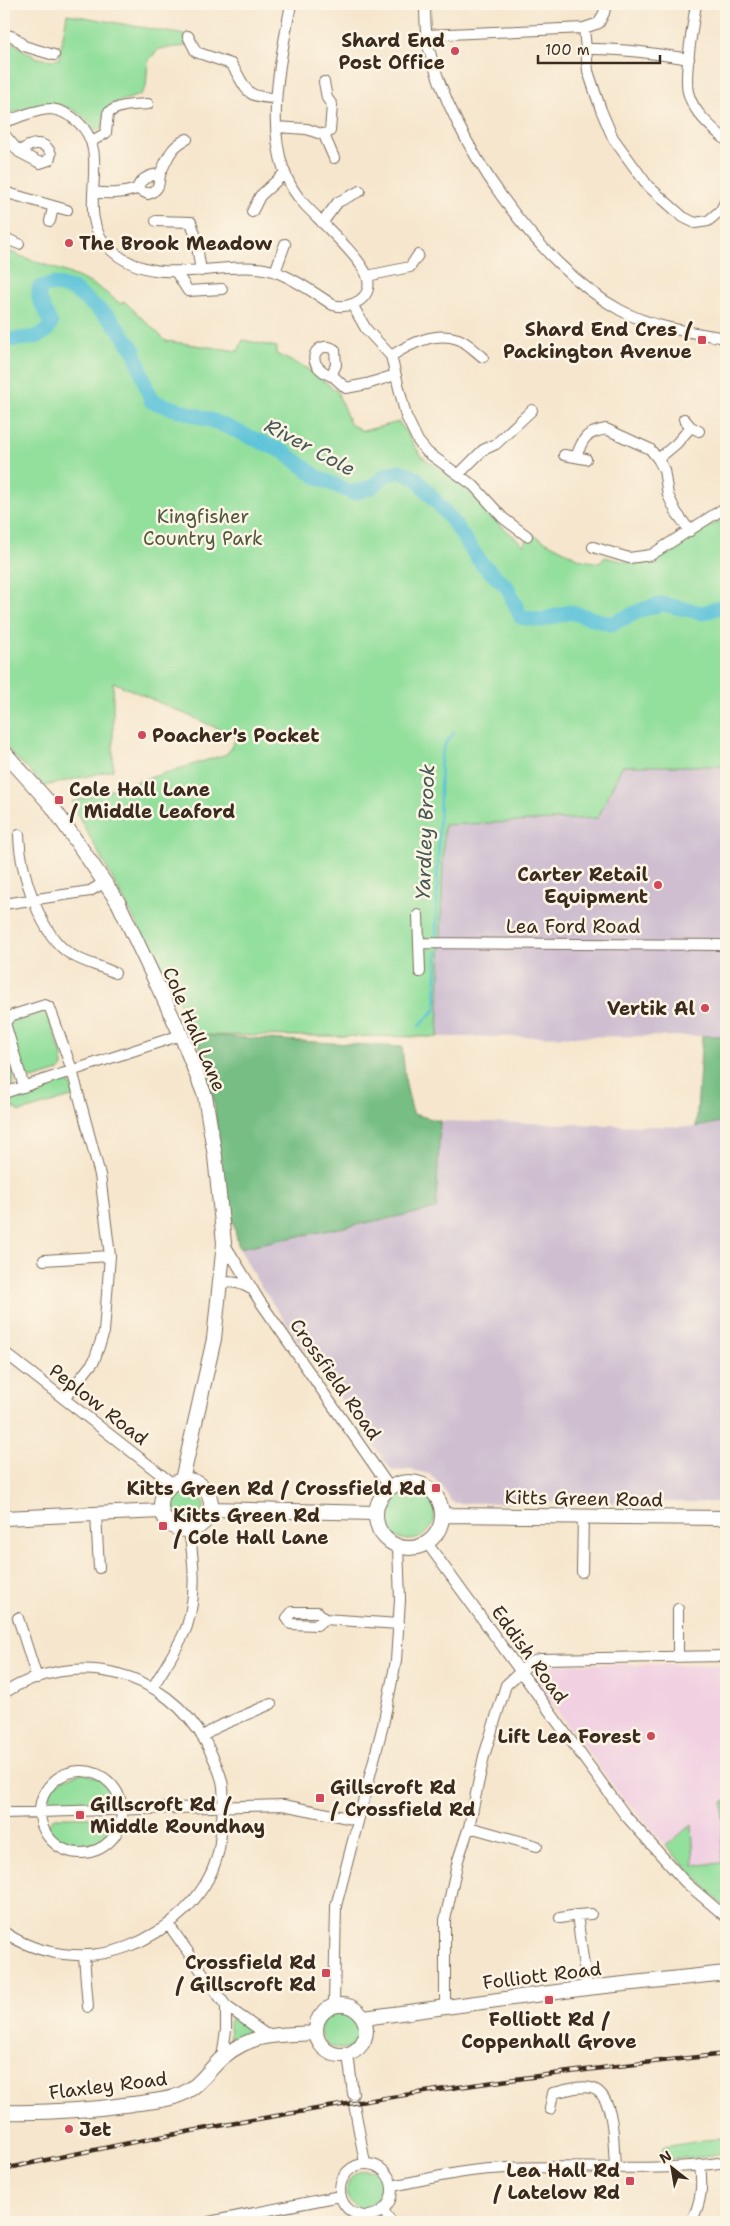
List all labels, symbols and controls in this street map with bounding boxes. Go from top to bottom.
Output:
place label: Shard End Post Office [338,28,445,75]
scale bar [538,32,660,64]
text: 100 m [545,40,590,60]
marker: Shard End Post Office [449,45,461,57]
place label: The Brook Meadow [79,231,273,256]
marker: The Brook Meadow [63,237,75,249]
place label: Shard End Cres / Packington Avenue [503,317,693,364]
marker: Shard End Cres / Packington Avenue [696,334,708,346]
water label: River Cole [260,412,360,482]
park label: Kingfisher Country Park [143,504,263,551]
place label: Poacher's Pocket [152,723,319,748]
marker: Poacher's Pocket [136,729,148,741]
water label: Yardley Brook [410,763,440,900]
place label: Cole Hall Lane / Middle Leaford [69,777,235,824]
marker: Cole Hall Lane / Middle Leaford [53,794,65,806]
place label: Carter Retail Equipment [517,862,648,909]
marker: Carter Retail Equipment [652,879,664,891]
street label: Lea Ford Road [506,914,640,939]
street label: Cole Hall Lane [157,963,232,1095]
place label: Vertik Al [607,996,695,1021]
marker: Vertik Al [699,1002,711,1014]
street label: Crossfield Road [284,1314,387,1445]
street label: Peplow Road [44,1358,153,1451]
place label: Kitts Green Rd / Crossfield Rd [127,1476,426,1501]
marker: Kitts Green Rd / Crossfield Rd [430,1482,442,1494]
street label: Kitts Green Road [505,1485,663,1512]
place label: Kitts Green Rd / Cole Hall Lane [173,1503,329,1550]
marker: Kitts Green Rd / Cole Hall Lane [157,1520,169,1532]
street label: Eddish Road [486,1600,574,1708]
place label: Lift Lea Forest [498,1724,641,1749]
marker: Lift Lea Forest [645,1730,657,1742]
place label: Gillscroft Rd / Crossfield Rd [330,1775,476,1822]
place label: Gillscroft Rd / Middle Roundhay [90,1792,265,1839]
marker: Gillscroft Rd / Crossfield Rd [314,1792,326,1804]
marker: Gillscroft Rd / Middle Roundhay [74,1809,86,1821]
place label: Crossfield Rd / Gillscroft Rd [175,1950,316,1997]
street label: Folliott Road [481,1956,603,1995]
marker: Crossfield Rd / Gillscroft Rd [320,1967,332,1979]
marker: Folliott Rd / Coppenhall Grove [543,1994,555,2006]
place label: Folliott Rd / Coppenhall Grove [461,2007,637,2054]
street label: Flaxley Road [47,2066,169,2105]
place label: Jet [79,2117,111,2142]
marker: Jet [63,2123,75,2135]
north arrow [648,2144,698,2194]
text: N [656,2146,675,2167]
place label: Lea Hall Rd / Latelow Rd [493,2158,620,2205]
marker: Lea Hall Rd / Latelow Rd [624,2175,636,2187]

